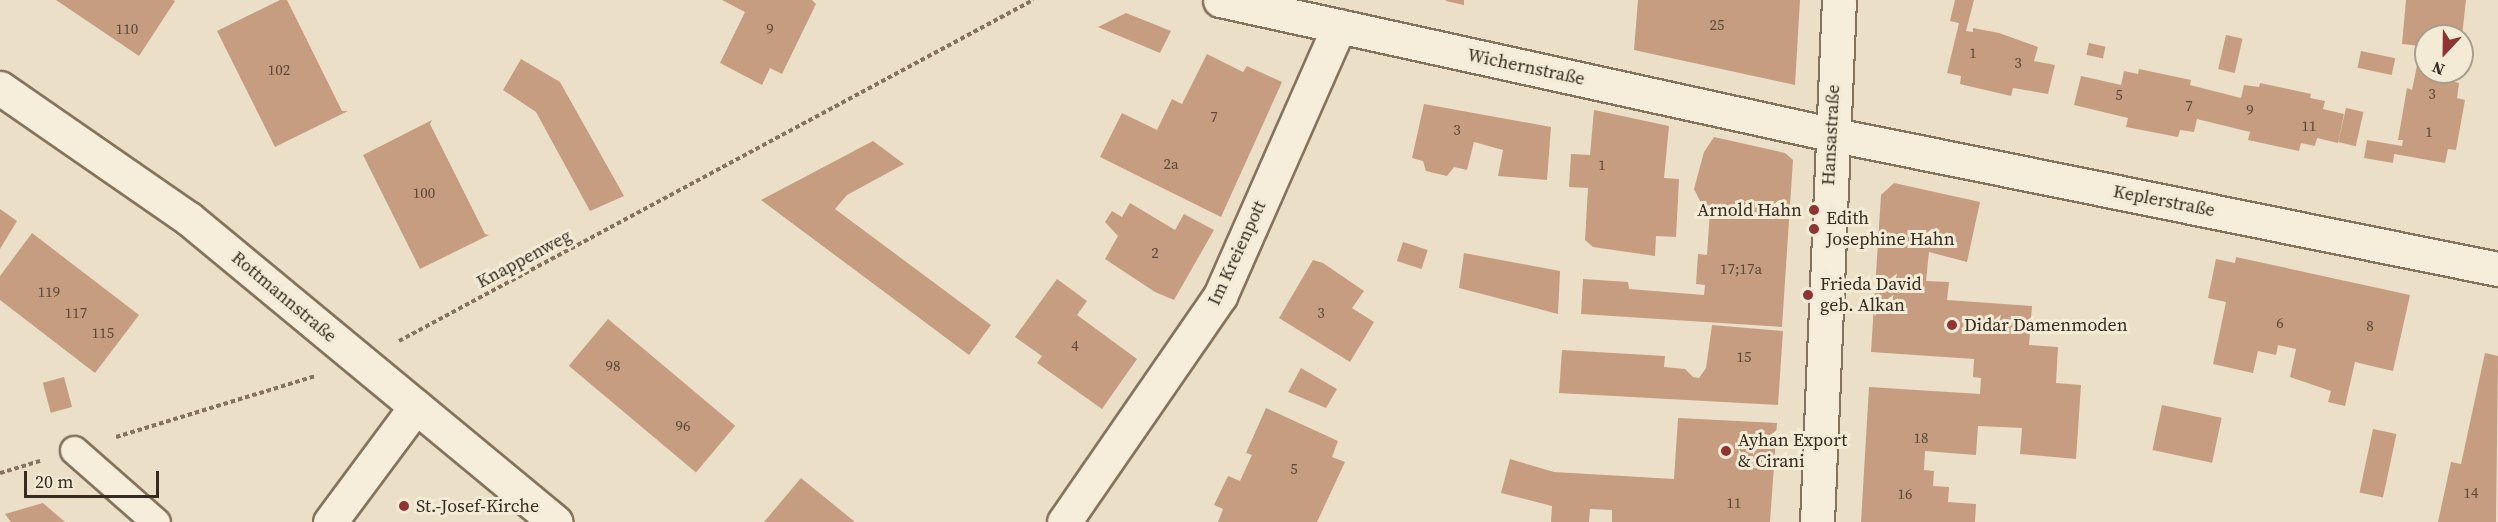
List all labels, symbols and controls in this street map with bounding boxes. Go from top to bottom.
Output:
house number: 25 [1710,16,1724,34]
house number: 110 [116,20,138,38]
house number: 9 [766,20,774,38]
north arrow [2414,24,2474,84]
street label: Wichernstraße [1465,44,1587,90]
house number: 1 [1969,44,1977,62]
house number: 3 [2014,54,2022,72]
text: N [2428,56,2448,81]
house number: 102 [268,61,290,79]
street label: Hansastraße [1818,84,1844,186]
house number: 3 [2428,85,2436,103]
house number: 5 [2115,86,2123,104]
house number: 7 [2185,97,2193,115]
house number: 9 [2246,101,2254,119]
house number: 7 [1210,108,1218,126]
house number: 11 [2302,117,2316,135]
house number: 3 [1453,121,1461,139]
house number: 1 [2425,123,2433,141]
house number: 2a [1163,155,1179,173]
house number: 1 [1598,156,1606,174]
street label: Keplerstraße [2111,181,2217,221]
house number: 100 [413,184,435,202]
street label: Im Kreienpott [1203,197,1271,309]
place label: Arnold Hahn [1697,199,1802,221]
marker: Arnold Hahn [1807,203,1821,217]
place label: Edith Josephine Hahn [1826,208,1955,250]
marker: Edith Josephine Hahn [1807,222,1821,236]
street label: Knappenweg [473,225,575,293]
house number: 2 [1151,244,1159,262]
street label: Rottmannstraße [227,247,341,347]
house number: 17;17a [1720,260,1762,278]
place label: Frieda David geb. Alkan [1820,274,1922,316]
house number: 119 [38,283,60,301]
marker: Frieda David geb. Alkan [1801,288,1815,302]
house number: 117 [65,304,87,322]
house number: 3 [1317,304,1325,322]
place label: Didar Damenmoden [1964,314,2128,336]
house number: 6 [2276,314,2284,332]
house number: 8 [2366,317,2374,335]
marker: Didar Damenmoden [1945,318,1959,332]
house number: 115 [92,324,114,342]
house number: 4 [1071,337,1079,355]
house number: 15 [1737,348,1751,366]
house number: 98 [606,357,620,375]
house number: 96 [676,417,690,435]
house number: 18 [1914,429,1928,447]
place label: Ayhan Export & Cirani [1738,430,1847,472]
marker: Ayhan Export & Cirani [1719,444,1733,458]
scale bar [27,459,162,497]
house number: 5 [1290,460,1298,478]
text: 20 m [35,469,73,494]
house number: 14 [2464,484,2478,502]
house number: 16 [1898,485,1912,503]
house number: 11 [1727,494,1741,512]
place label: St.-Josef-Kirche [416,495,539,517]
marker: St.-Josef-Kirche [397,499,411,513]

